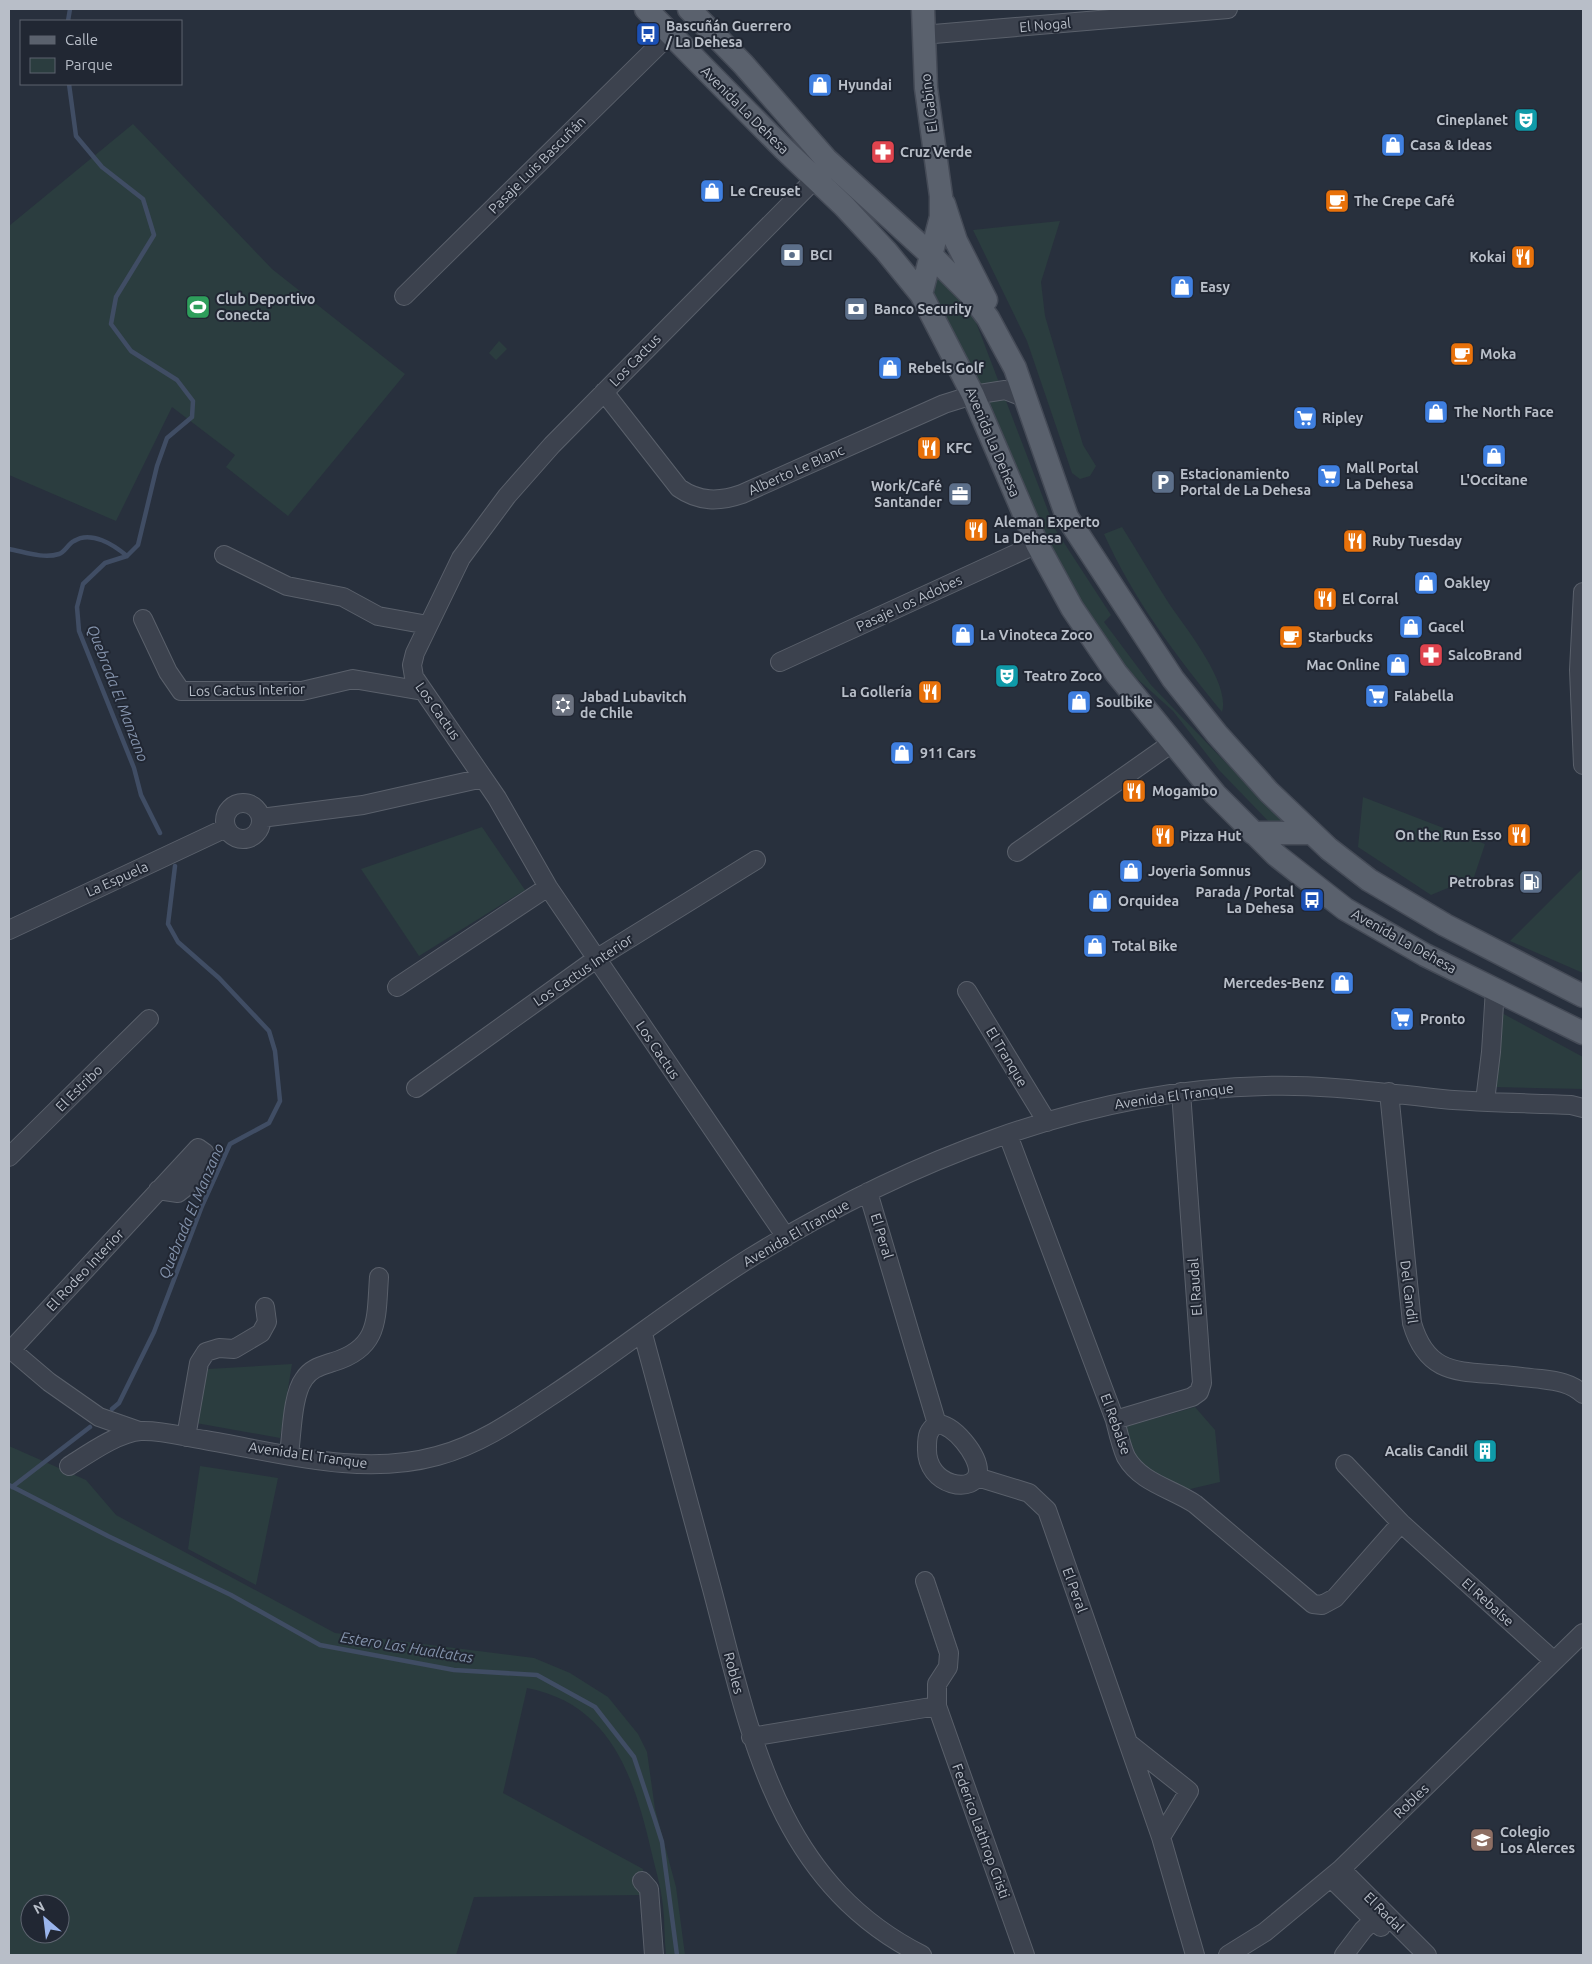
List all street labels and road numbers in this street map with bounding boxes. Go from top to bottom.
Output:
street label: El Nogal [1018,15,1072,35]
street label: Avenida La Dehesa [698,63,792,157]
street label: El Gabino [917,73,941,133]
street label: Pasaje Luis Bascuñán [485,113,589,217]
street label: Los Cactus [606,331,664,389]
street label: Avenida La Dehesa [963,385,1023,499]
street label: Alberto Le Blanc [746,442,847,498]
street label: Pasaje Los Adobes [853,571,965,635]
street label: Los Cactus [412,679,464,743]
street label: Los Cactus Interior [189,681,306,699]
street label: La Espuela [83,858,151,900]
street label: Avenida La Dehesa [1349,905,1459,977]
street label: Los Cactus Interior [530,930,636,1009]
street label: Los Cactus [633,1018,683,1082]
street label: El Tranque [983,1024,1031,1090]
street label: El Estribo [52,1061,106,1115]
street label: Avenida El Tranque [1114,1080,1234,1112]
street label: Avenida El Tranque [740,1196,852,1270]
street label: El Peral [868,1211,897,1261]
street label: El Rodeo Interior [43,1225,127,1314]
street label: El Raudal [1185,1257,1205,1316]
street label: Del Candil [1397,1259,1421,1325]
street label: El Rebalse [1098,1391,1134,1457]
street label: Avenida El Tranque [248,1439,368,1471]
street label: El Peral [1059,1565,1091,1615]
street label: El Rebalse [1459,1575,1517,1629]
street label: Robles [721,1650,747,1696]
street label: Federico Lathrop Cristi [949,1761,1013,1901]
street label: Robles [1390,1780,1432,1822]
street label: El Radal [1361,1889,1407,1935]

